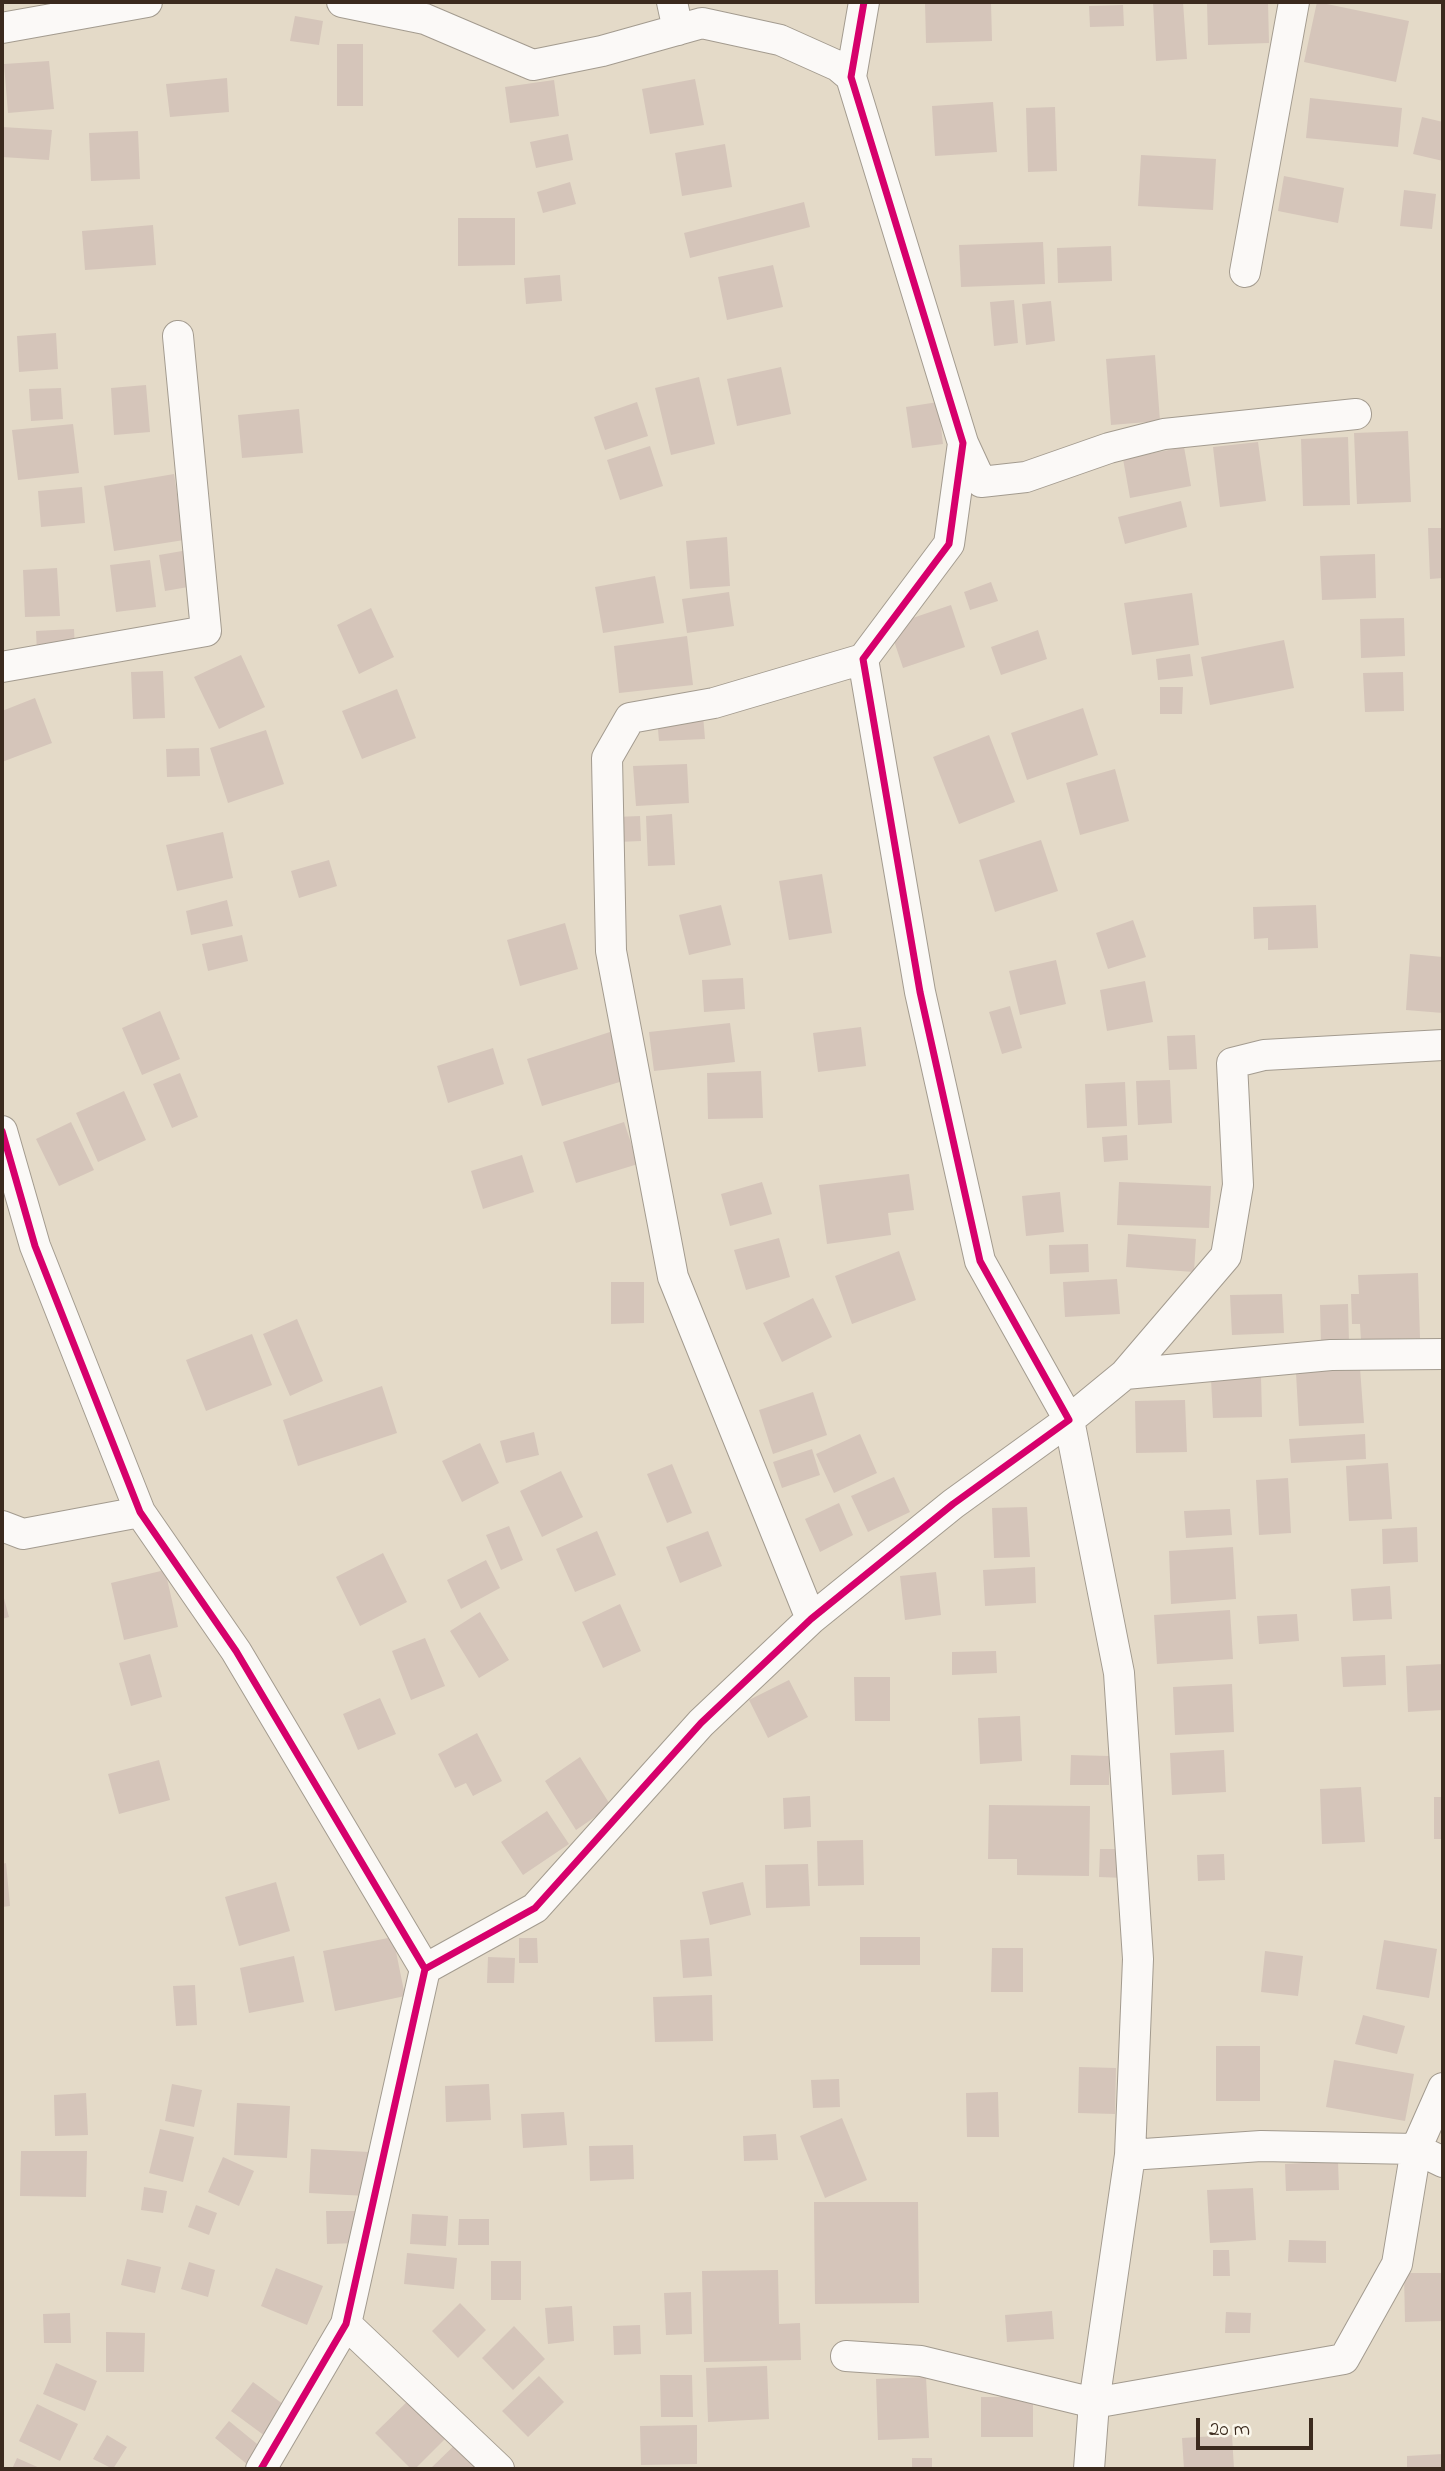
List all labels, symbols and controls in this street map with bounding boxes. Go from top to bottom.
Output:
scale bar [1200,2404,1317,2448]
text: 20 m [1209,2415,1250,2445]

